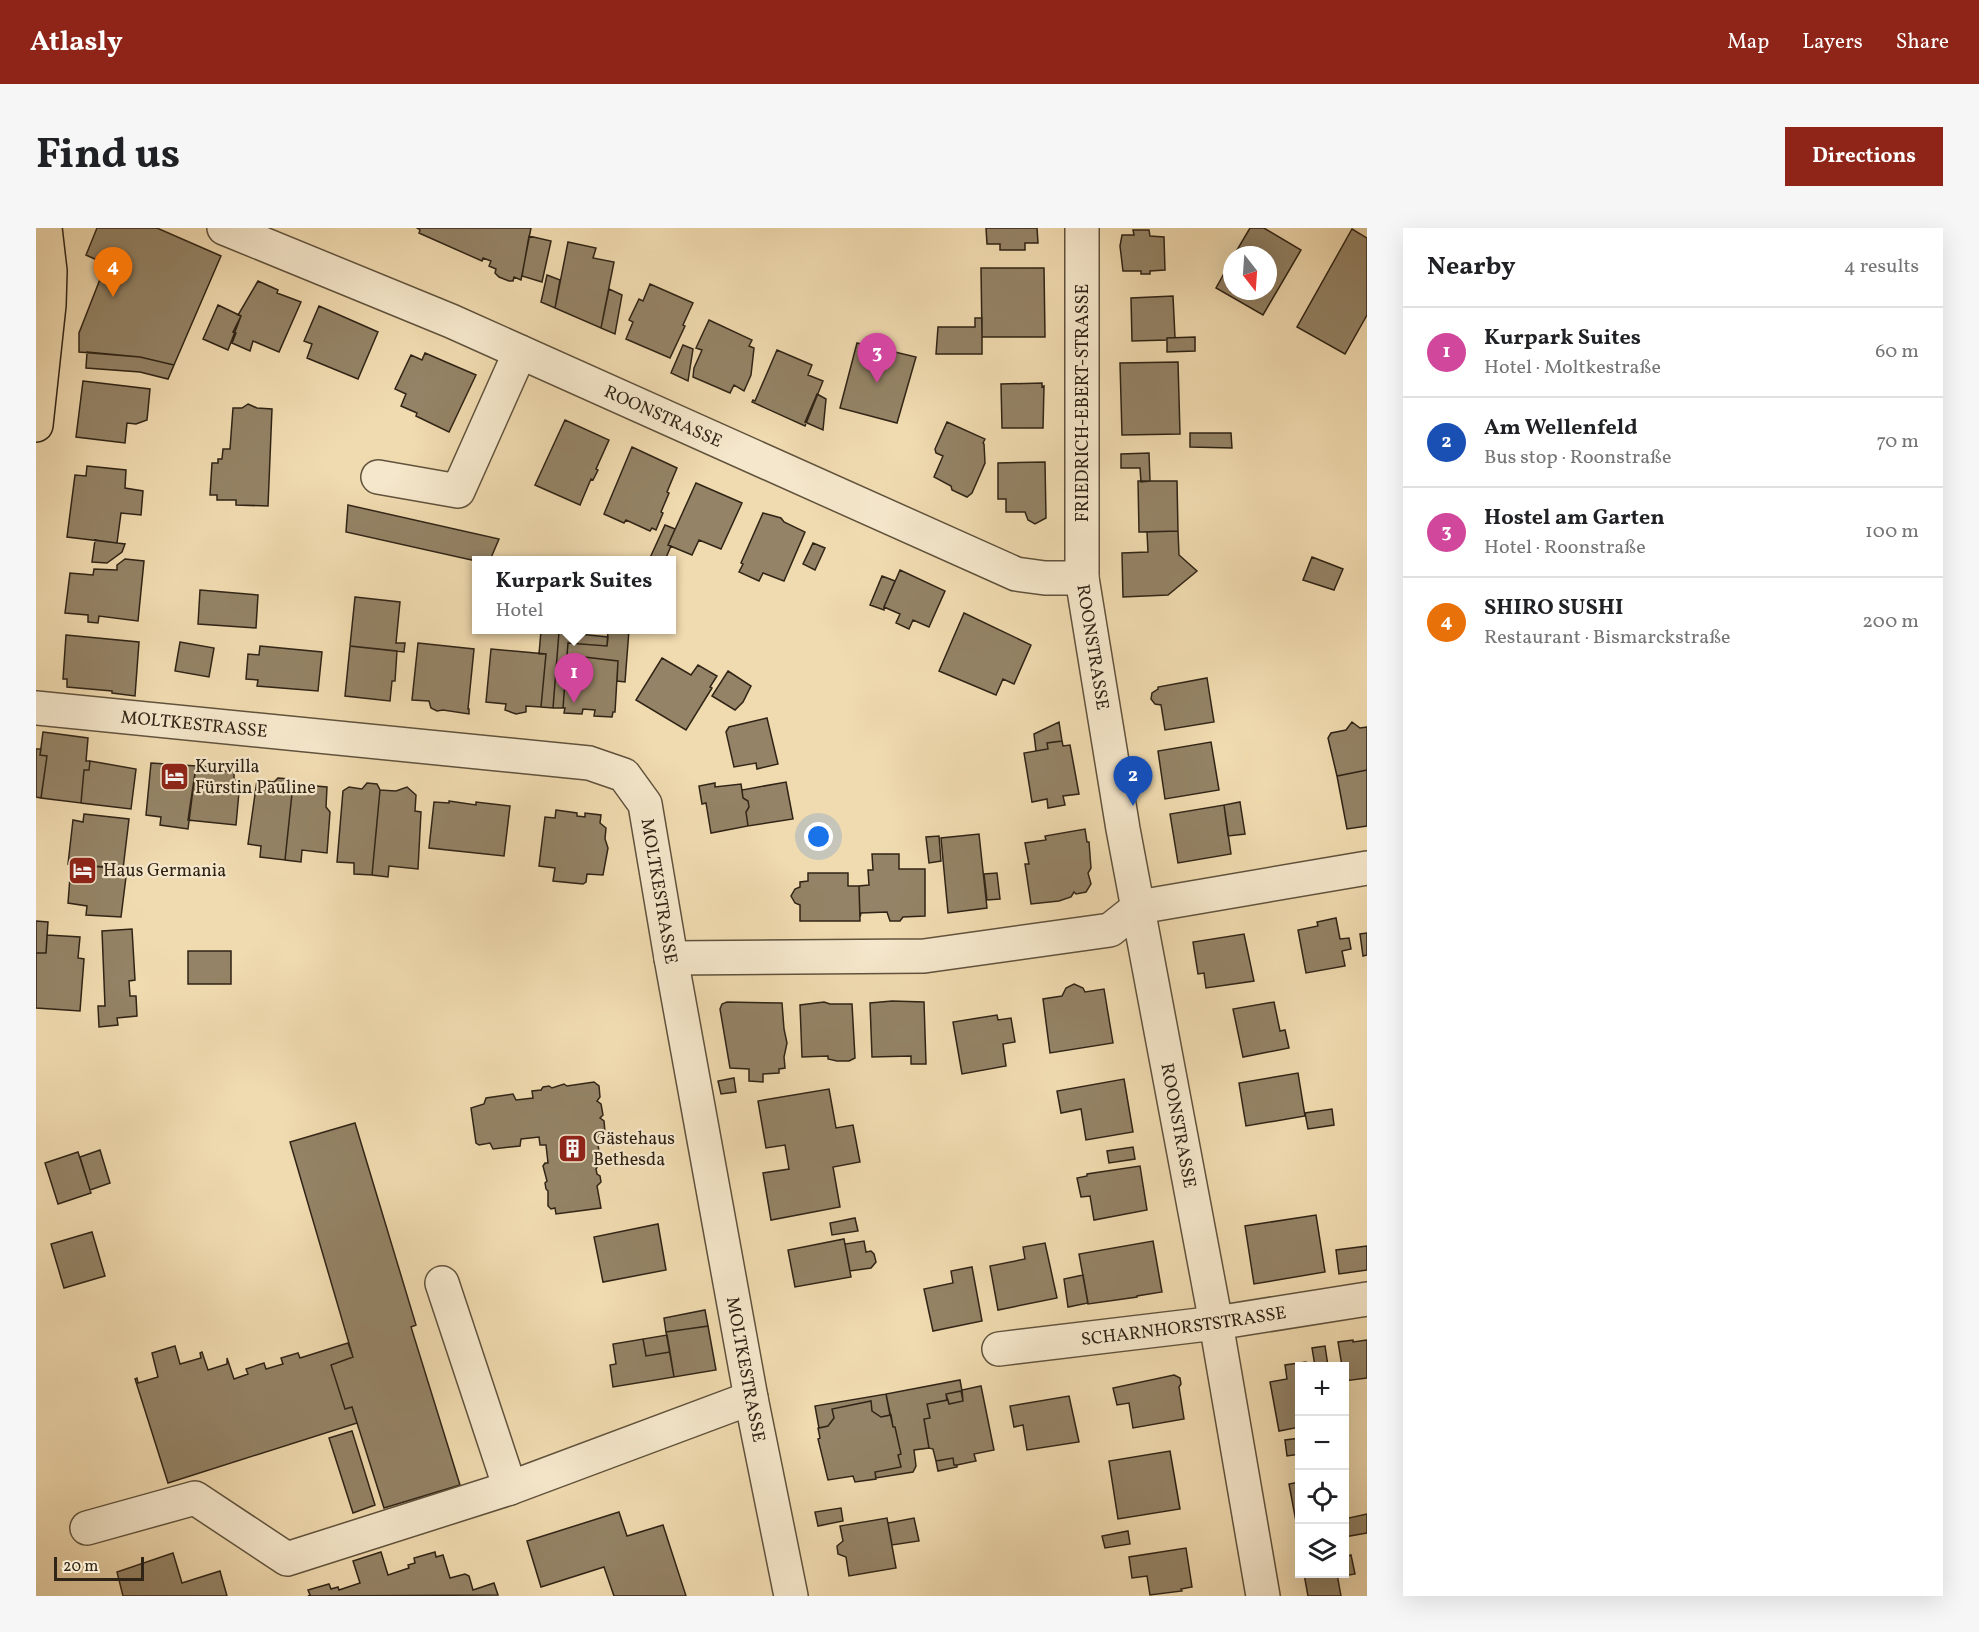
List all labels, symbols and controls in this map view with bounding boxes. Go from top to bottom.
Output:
text: Atlasly [30,23,123,62]
text: Map [1727,28,1769,57]
text: Layers [1802,28,1863,57]
text: Share [1896,28,1949,57]
text: Find us [36,127,180,186]
button: Directions [1785,127,1943,186]
north arrow [1223,246,1277,300]
pin: 4 [94,248,133,297]
text: Nearby [1427,249,1516,285]
text: 4 results [1844,253,1919,281]
street label: FRIEDRICH-EBERT-STRASSE [1071,283,1096,522]
text: Kurpark Suites [1484,323,1641,354]
pin: 3 [858,334,896,383]
text: 1 [1442,338,1451,366]
text: 60 m [1875,338,1919,366]
text: Hotel · Moltkestraße [1484,354,1661,382]
street label: ROONSTRASSE [600,380,726,455]
text: Am Wellenfeld [1484,413,1638,444]
text: 2 [1441,428,1452,456]
text: 70 m [1876,428,1919,456]
text: Bus stop · Roonstraße [1484,444,1672,472]
text: Hostel am Garten [1484,503,1665,534]
text: 3 [1441,518,1452,546]
text: 100 m [1865,518,1919,546]
text: Hotel · Roonstraße [1484,534,1646,562]
popup [472,556,676,634]
text: Kurpark Suites [496,566,652,597]
street label: ROONSTRASSE [1069,583,1114,712]
text: SHIRO SUSHI [1484,593,1623,624]
text: Hotel [496,597,544,625]
text: 4 [1440,608,1453,636]
text: 200 m [1862,608,1919,636]
text: Restaurant · Bismarckstraße [1484,624,1731,652]
pin: 1 [554,654,594,703]
street label: MOLTKESTRASSE [119,705,269,745]
place label: Kurvilla Fürstin Pauline [195,755,316,801]
pin: 2 [1114,756,1152,806]
hotel icon: Kurvilla Fürstin Pauline [158,760,190,792]
street label: MOLTKESTRASSE [634,817,683,967]
your location [804,822,833,851]
hotel icon: Haus Germania [66,854,98,886]
place label: Haus Germania [103,859,226,884]
street label: ROONSTRASSE [1153,1061,1201,1191]
place label: Gästehaus Bethesda [593,1127,675,1173]
building icon: Gästehaus Bethesda [556,1132,588,1164]
street label: MOLTKESTRASSE [719,1295,771,1445]
street label: SCHARNHORSTSTRASSE [1080,1301,1288,1353]
map controls [1295,1362,1349,1578]
button: + [1295,1362,1349,1416]
button: − [1295,1416,1349,1470]
button: locate [1295,1470,1349,1524]
button: layers [1295,1524,1349,1578]
scale bar [54,1554,144,1582]
text: 20 m [63,1556,98,1578]

